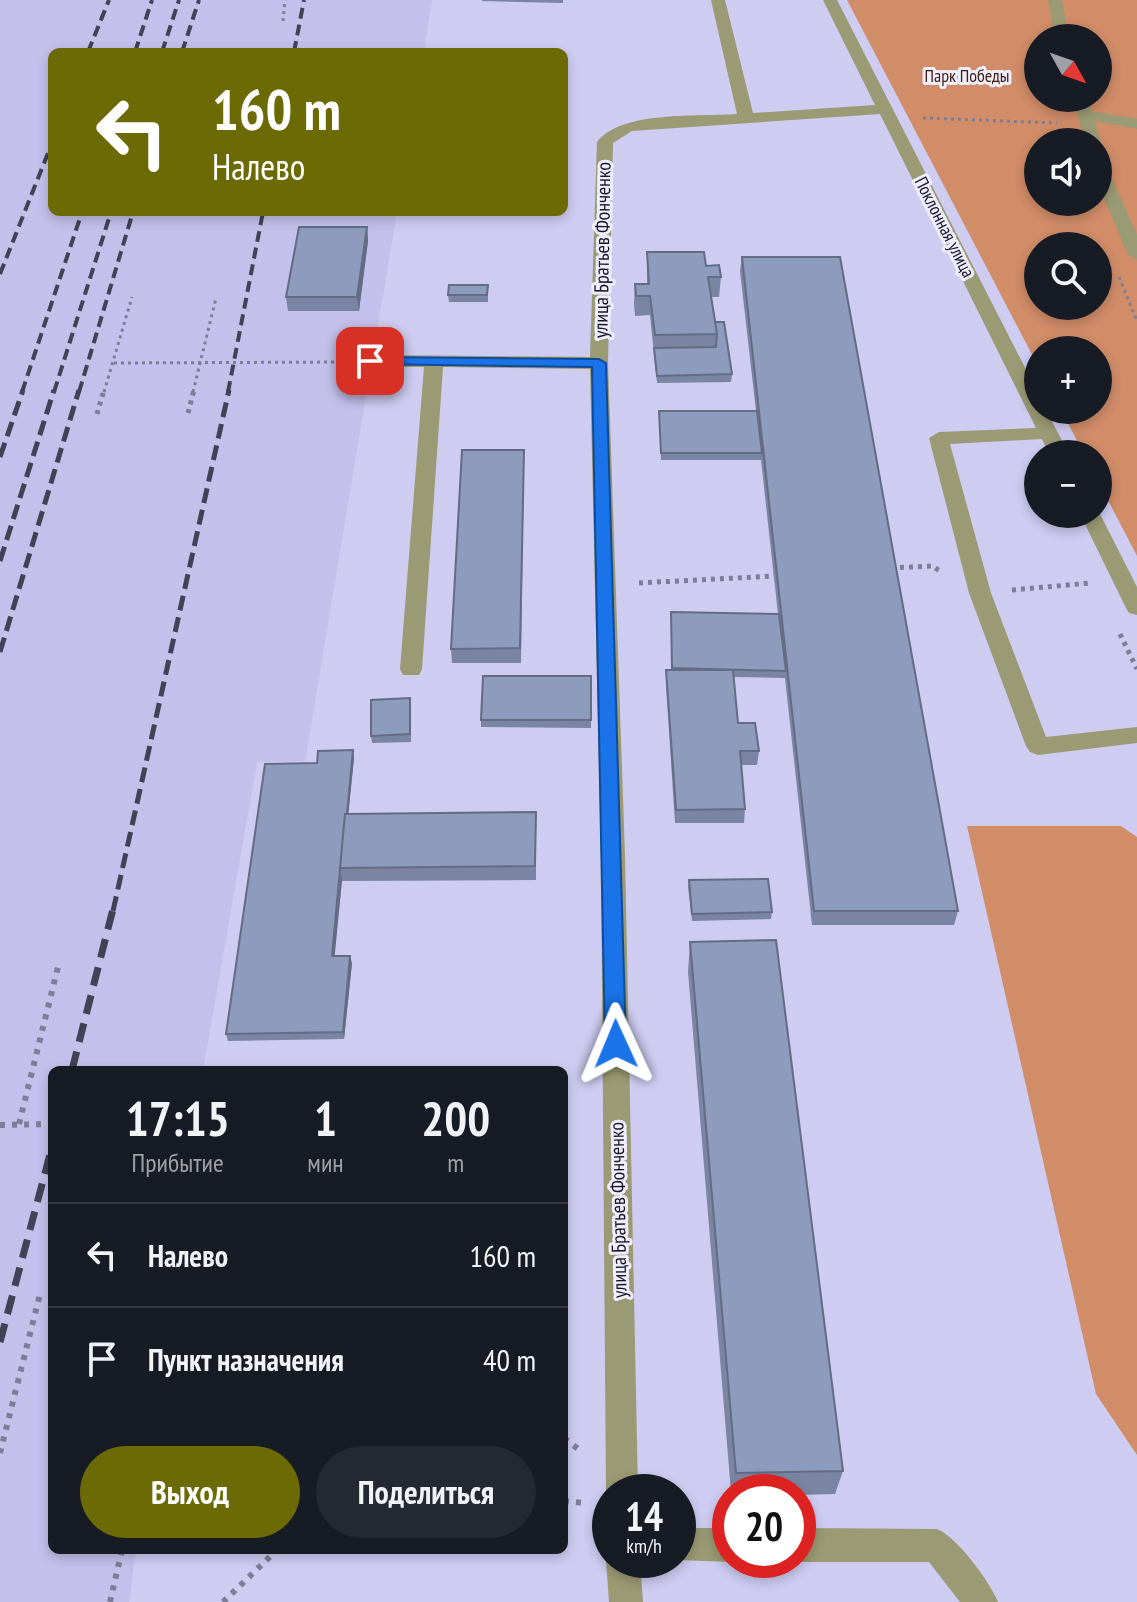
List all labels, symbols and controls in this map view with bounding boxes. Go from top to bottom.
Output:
north arrow [1024,24,1112,112]
map controls [1024,24,1112,528]
park label: Парк Победы [924,64,1010,87]
text: 160 m [212,73,341,145]
icon: left [80,80,184,184]
button: sound [1024,128,1112,216]
text: Налево [212,143,305,190]
street label: улица Братьев Фонченко [587,162,617,338]
street label: Поклонная улица [910,173,980,281]
button: search [1024,232,1112,320]
pin [336,327,404,395]
button: + [1024,336,1112,424]
icon: arrive [348,339,392,383]
button: − [1024,440,1112,528]
position arrow [574,1002,658,1086]
text: 17:15 [126,1087,230,1149]
text: 1 [314,1087,337,1149]
text: 200 [421,1087,490,1149]
street label: улица Братьев Фонченко [603,1122,633,1298]
text: Прибытие [132,1146,224,1179]
text: мин [307,1146,344,1179]
text: m [447,1146,464,1179]
icon: left [80,1233,124,1277]
text: Налево [148,1236,228,1275]
text: 160 m [470,1236,536,1275]
icon: arrive [80,1337,124,1381]
text: Пункт назначения [148,1340,344,1379]
text: 40 m [483,1340,536,1379]
button: Выход [80,1446,300,1538]
button: Поделиться [316,1446,536,1538]
speed limit sign: 20 [712,1474,816,1578]
text: 14 [625,1490,663,1542]
text: km/h [626,1533,662,1559]

